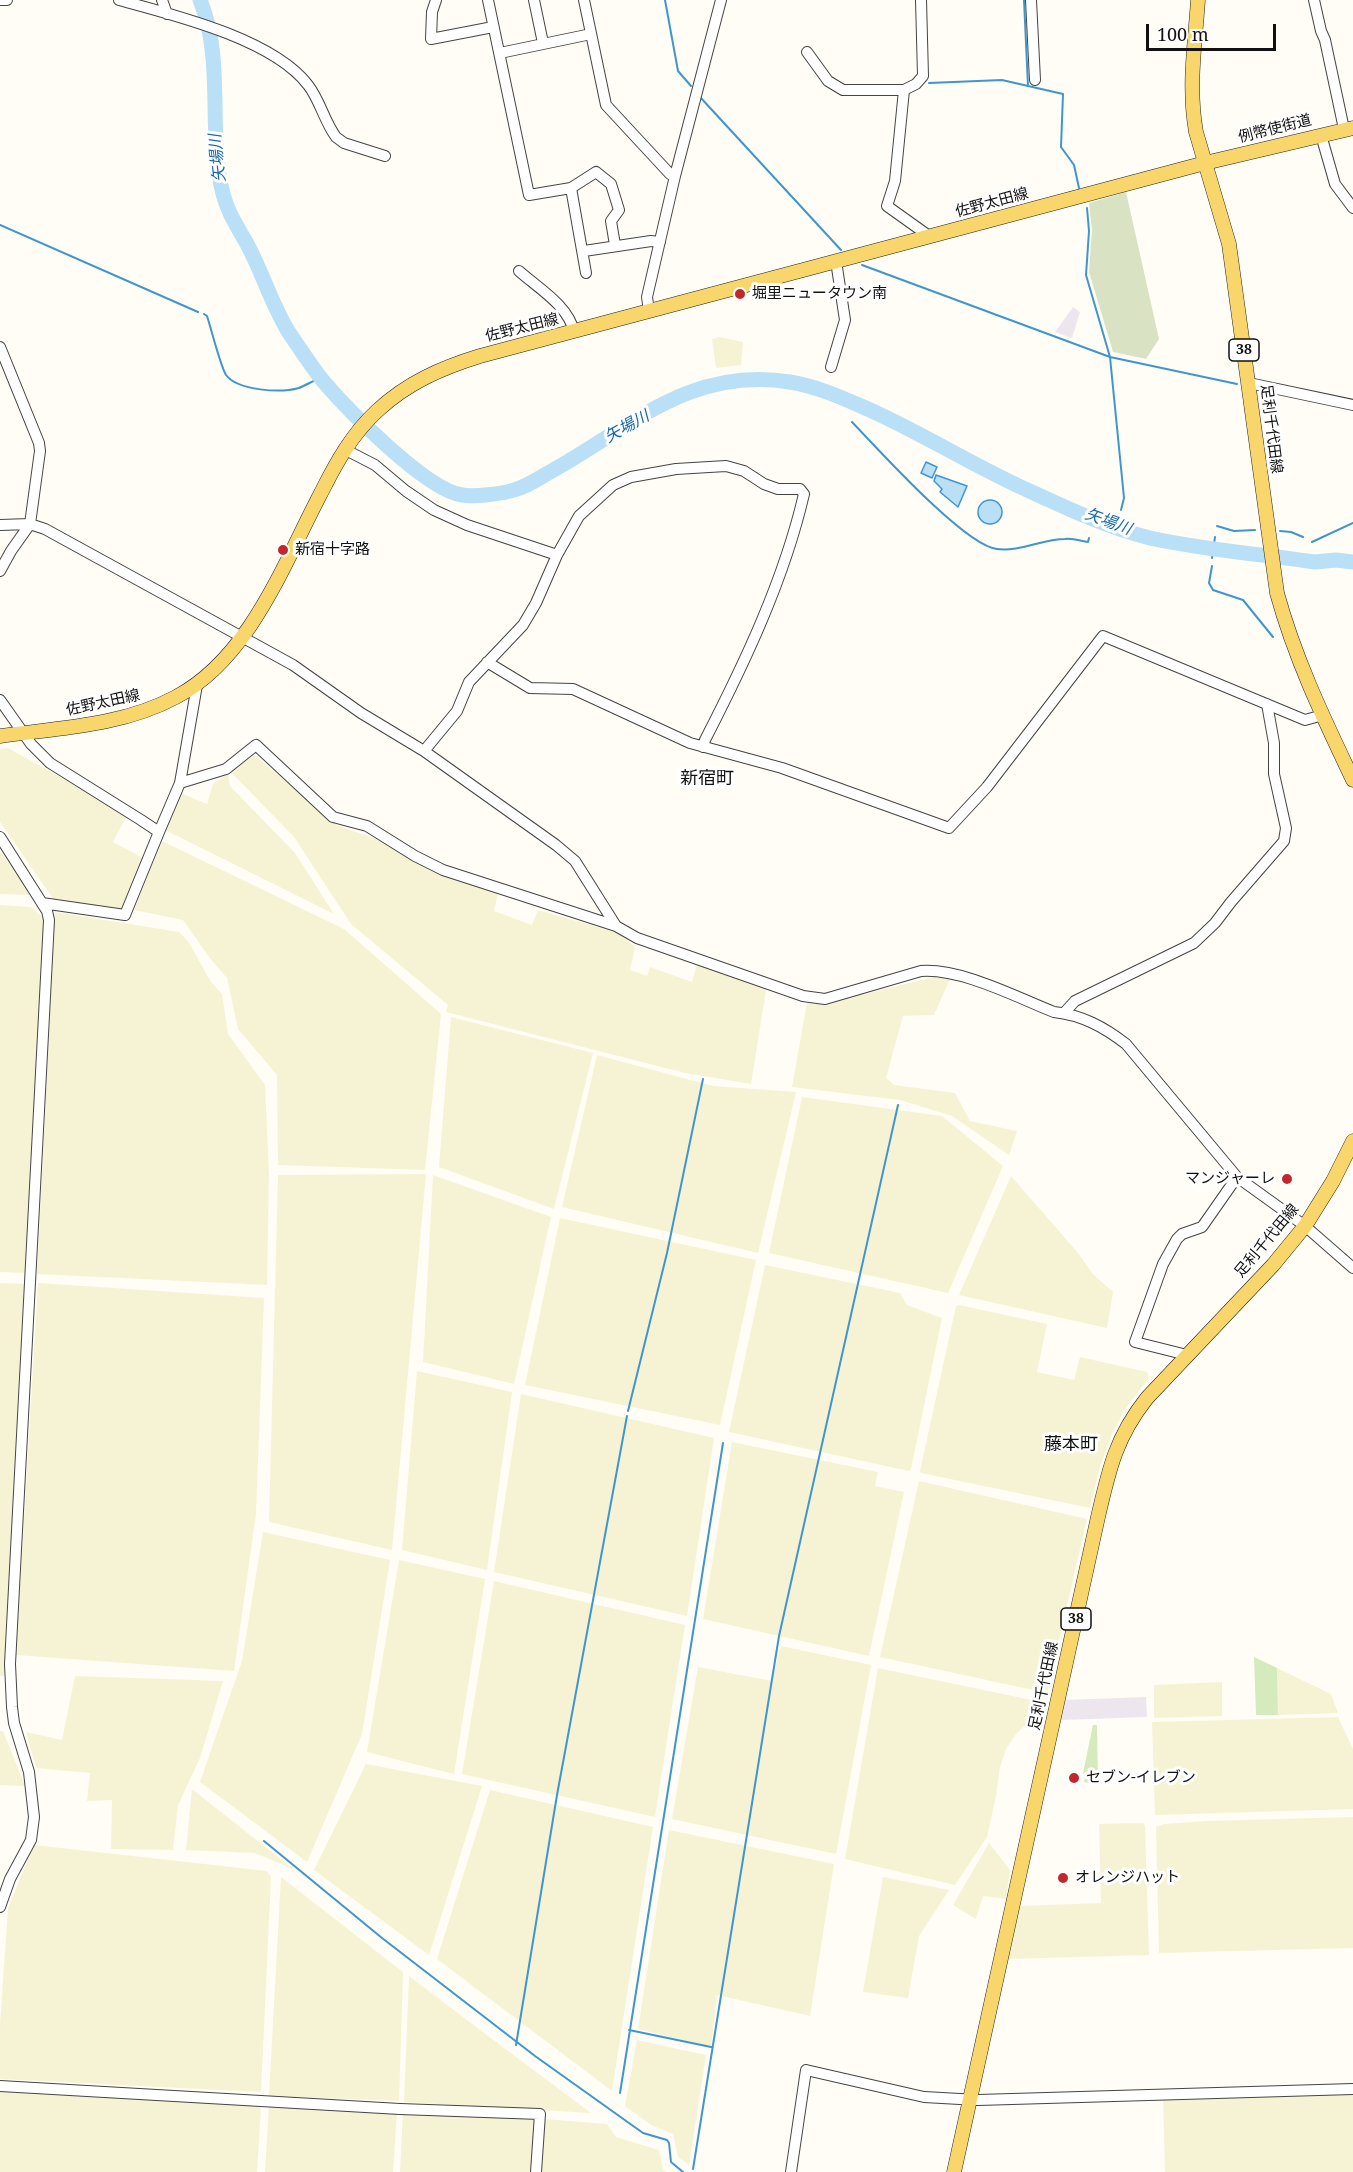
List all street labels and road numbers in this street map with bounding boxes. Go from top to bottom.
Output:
street label: 例幣使街道 [1236,111,1314,147]
street label: 佐野太田線 [953,185,1031,221]
street label: 佐野太田線 [483,310,561,346]
road number: 38 [1229,339,1259,361]
street label: 足利千代田線 [1257,383,1285,475]
street label: 佐野太田線 [64,686,142,720]
street label: 足利千代田線 [1231,1201,1303,1281]
road number: 38 [1061,1608,1091,1630]
street label: 足利千代田線 [1026,1640,1062,1732]

